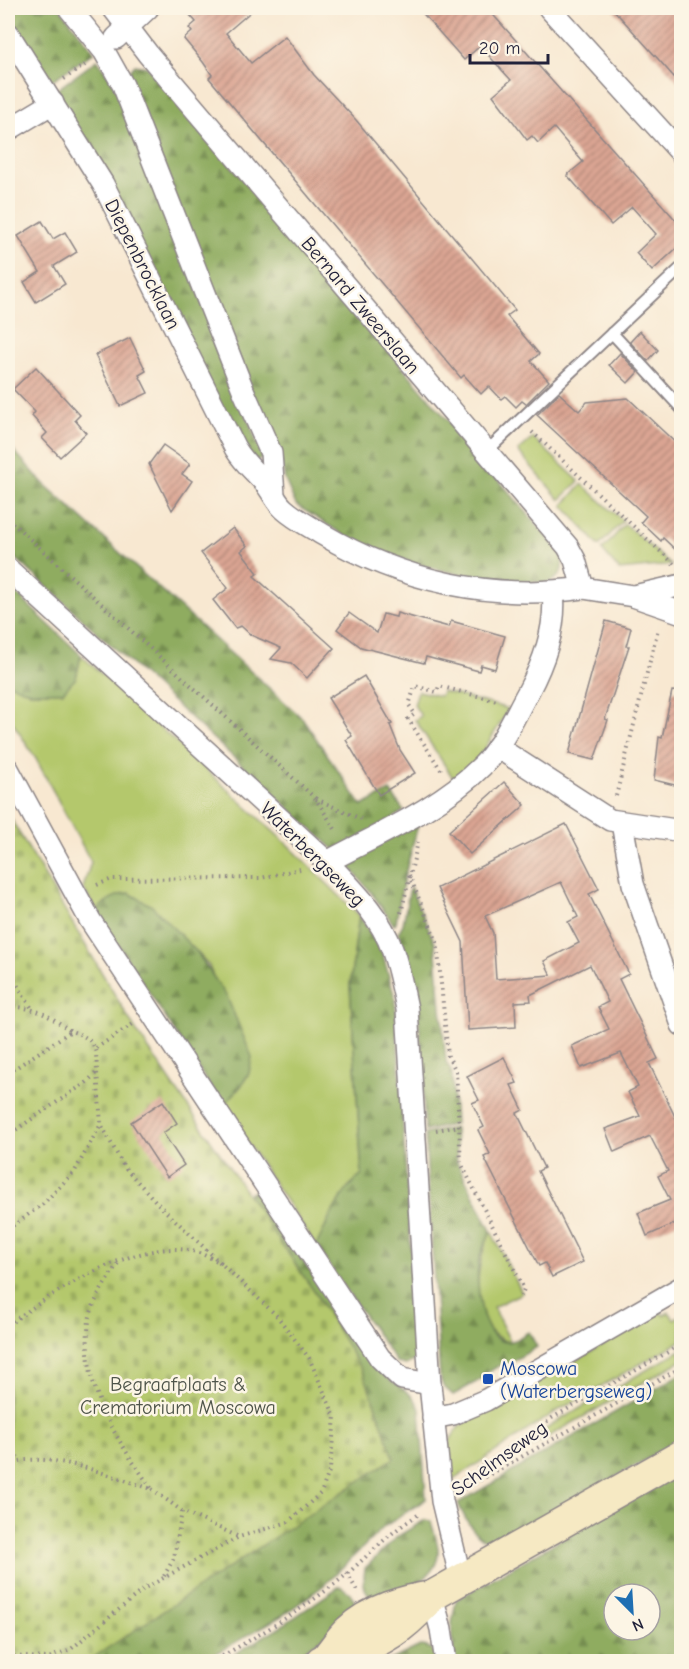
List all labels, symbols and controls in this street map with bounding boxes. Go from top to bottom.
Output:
scale bar [470,27,548,65]
text: 20 m [479,38,520,59]
street label: Diepenbrocklaan [100,195,185,333]
street label: Bernard Zweerslaan [297,232,425,379]
street label: Waterbergseweg [256,797,370,911]
place label: Moscowa (Waterbergseweg) [500,1357,652,1403]
marker: Moscowa (Waterbergseweg) [481,1372,495,1386]
park label: Begraafplaats & Crematorium Moscowa [80,1373,276,1419]
street label: Schelmseweg [447,1416,552,1501]
north arrow [602,1582,662,1642]
text: N [629,1614,646,1635]

